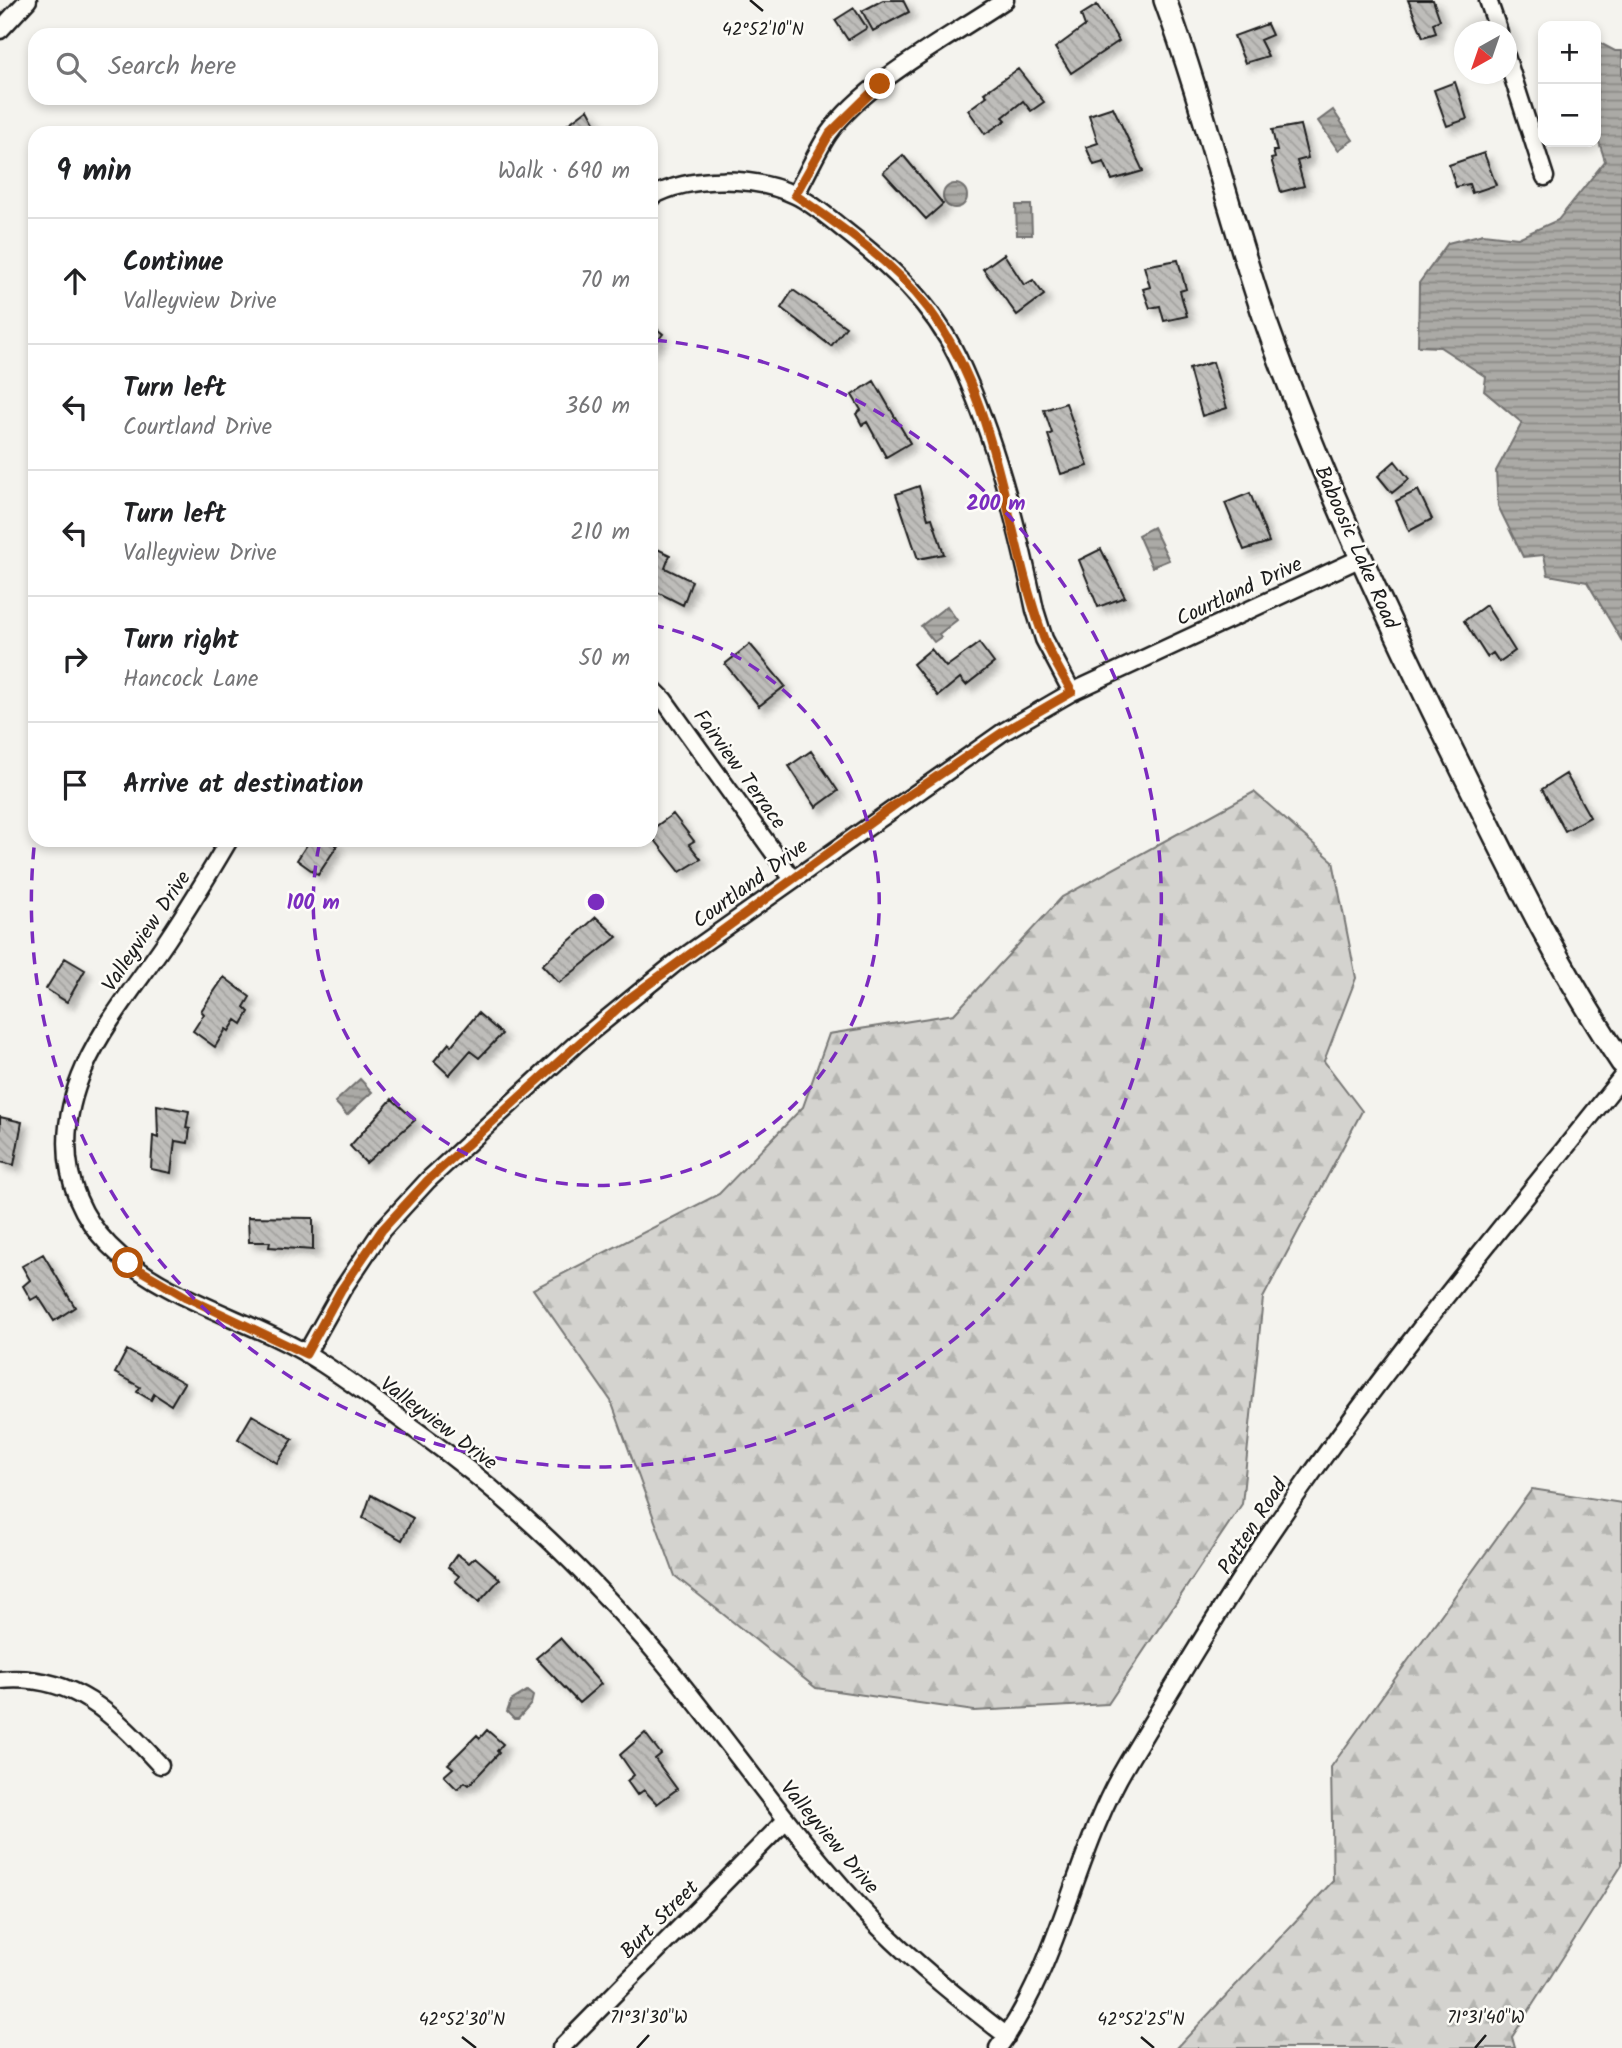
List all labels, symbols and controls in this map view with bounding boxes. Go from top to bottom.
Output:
text: 42°52'10"N [722,16,804,45]
north arrow [1454,21,1517,84]
map controls [1538,21,1601,147]
button: + [1538,21,1601,84]
search box [28,28,658,105]
text: Search here [108,46,236,88]
icon: search [52,48,90,86]
route end [864,68,895,99]
button: − [1538,84,1601,147]
text: 9 min [56,148,132,196]
text: Walk · 690 m [498,154,630,190]
text: Continue [123,242,224,284]
icon: ahead [56,262,94,300]
text: 70 m [580,263,630,299]
text: Valleyview Drive [123,284,277,320]
text: Turn left [123,368,226,410]
icon: left [56,388,94,426]
text: 360 m [565,389,630,425]
text: Courtland Drive [123,410,272,446]
street label: Baboosic Lake Road [1305,460,1407,635]
text: 200 m [966,488,1026,521]
text: Turn left [123,494,226,536]
icon: left [56,514,94,552]
text: 210 m [570,515,630,551]
text: Valleyview Drive [123,536,277,572]
street label: Courtland Drive [1171,548,1309,636]
text: Turn right [123,620,239,662]
icon: right [56,640,94,678]
text: 50 m [579,641,630,677]
text: Hancock Lane [123,662,258,698]
street label: Fairview Terrace [684,703,794,837]
text: Arrive at destination [123,764,363,806]
icon: arrive [56,766,94,804]
street label: Courtland Drive [686,831,816,938]
street label: Valleyview Drive [94,864,200,999]
text: 100 m [286,887,340,920]
centre of rings [584,890,608,914]
route start [112,1247,143,1278]
street label: Valleyview Drive [372,1369,504,1480]
street label: Patten Road [1210,1472,1297,1581]
street label: Valleyview Drive [771,1774,887,1903]
street label: Burt Street [613,1872,708,1967]
text: 71°31'30"W [610,2004,688,2033]
text: 71°31'40"W [1447,2004,1525,2033]
text: 42°52'30"N [419,2006,505,2035]
text: 42°52'25"N [1097,2006,1185,2035]

